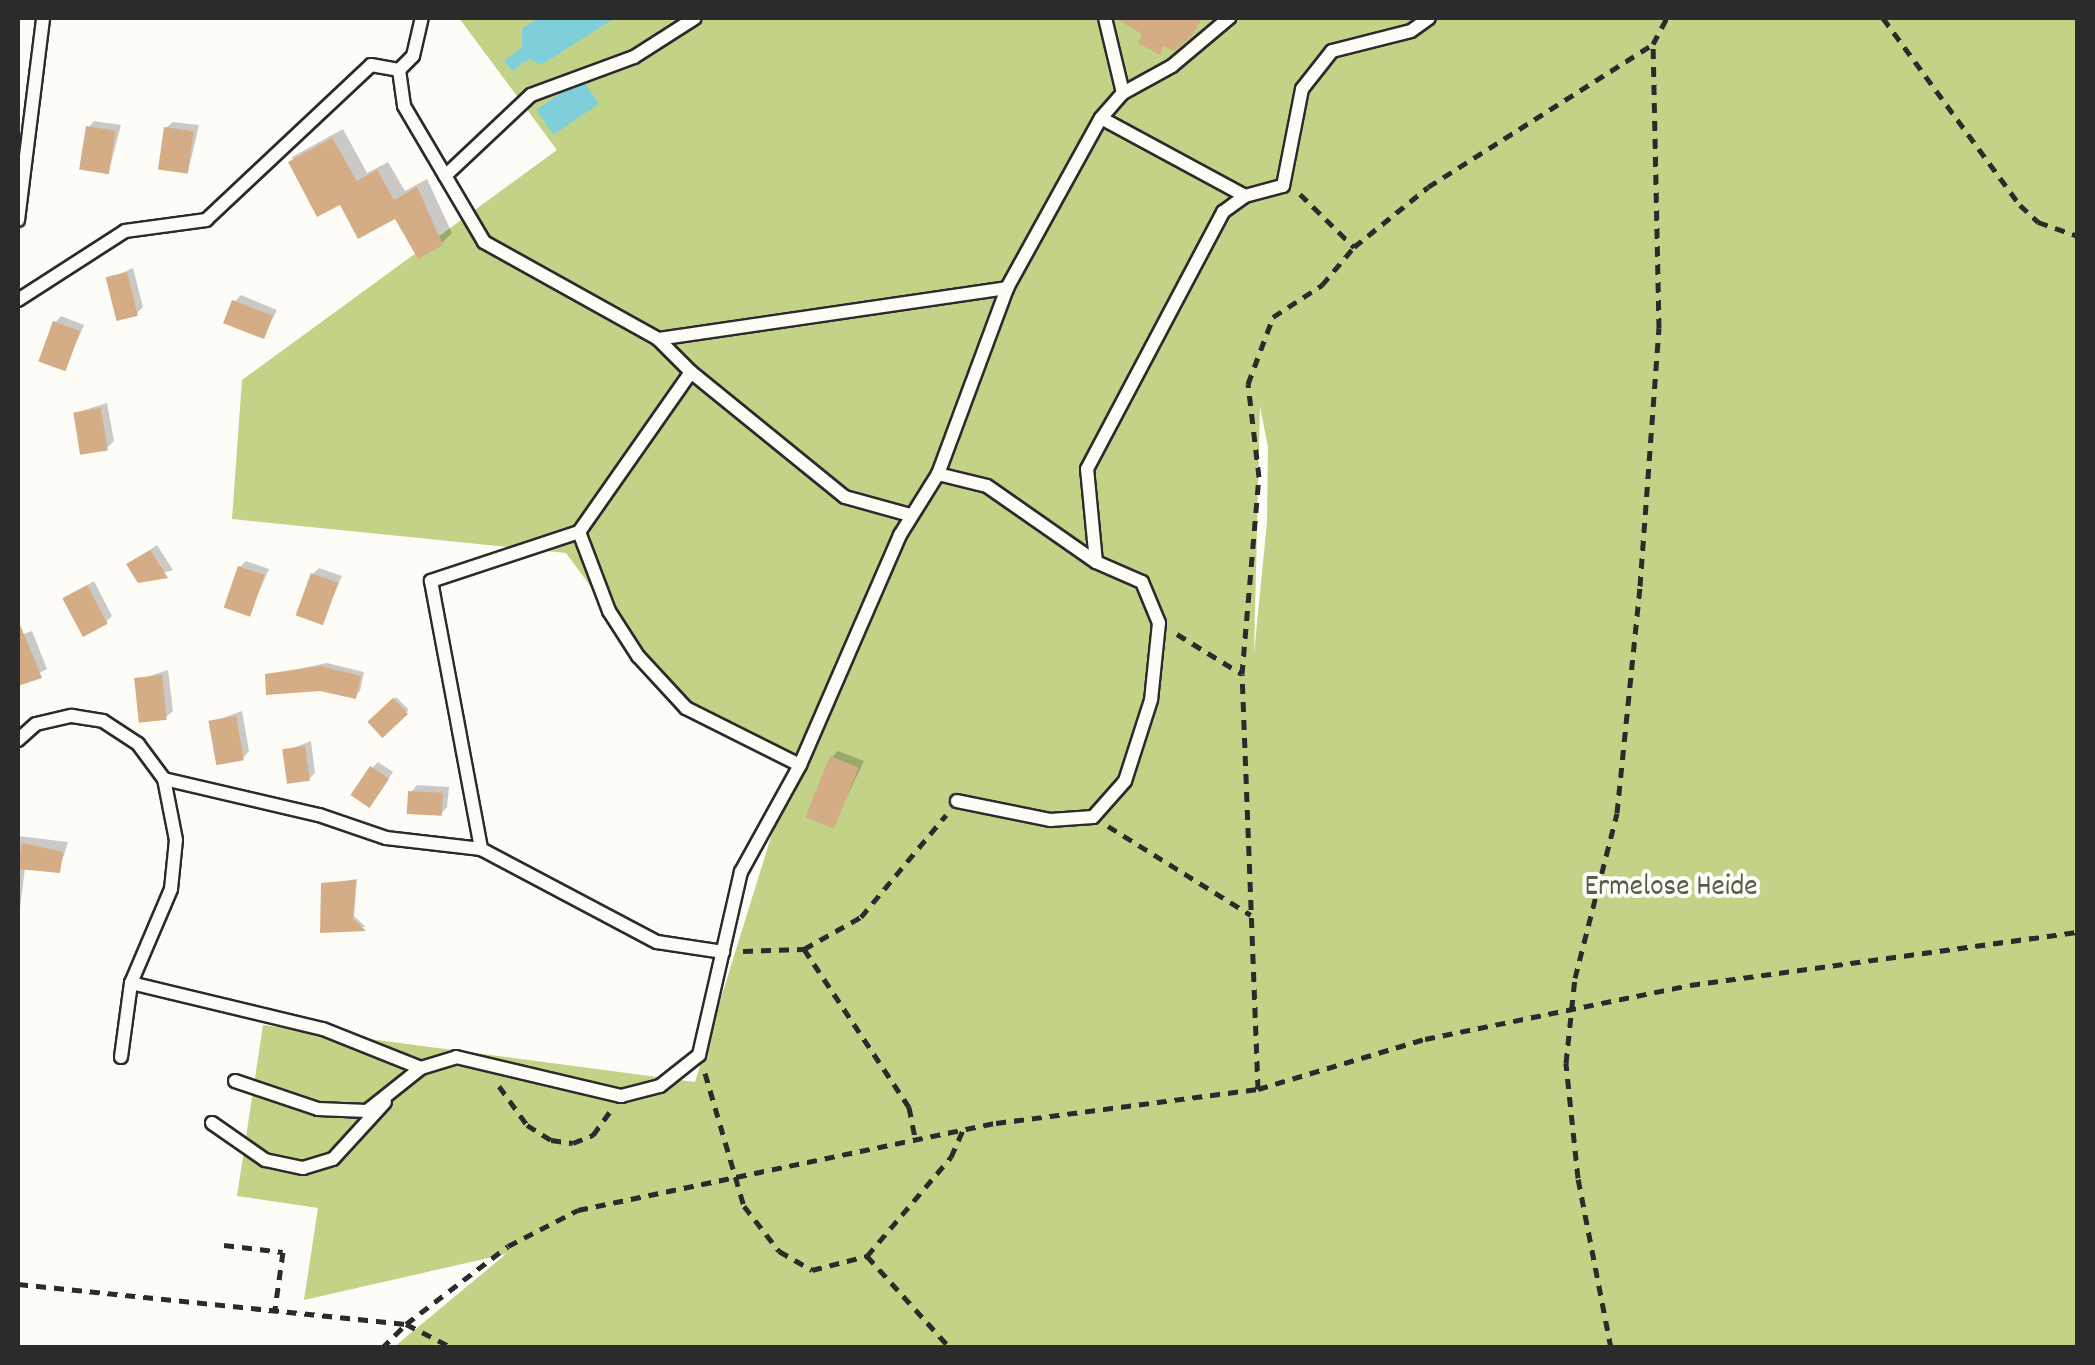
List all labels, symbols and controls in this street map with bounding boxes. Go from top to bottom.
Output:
park label: Ermelose Heide [1584,871,1758,907]

